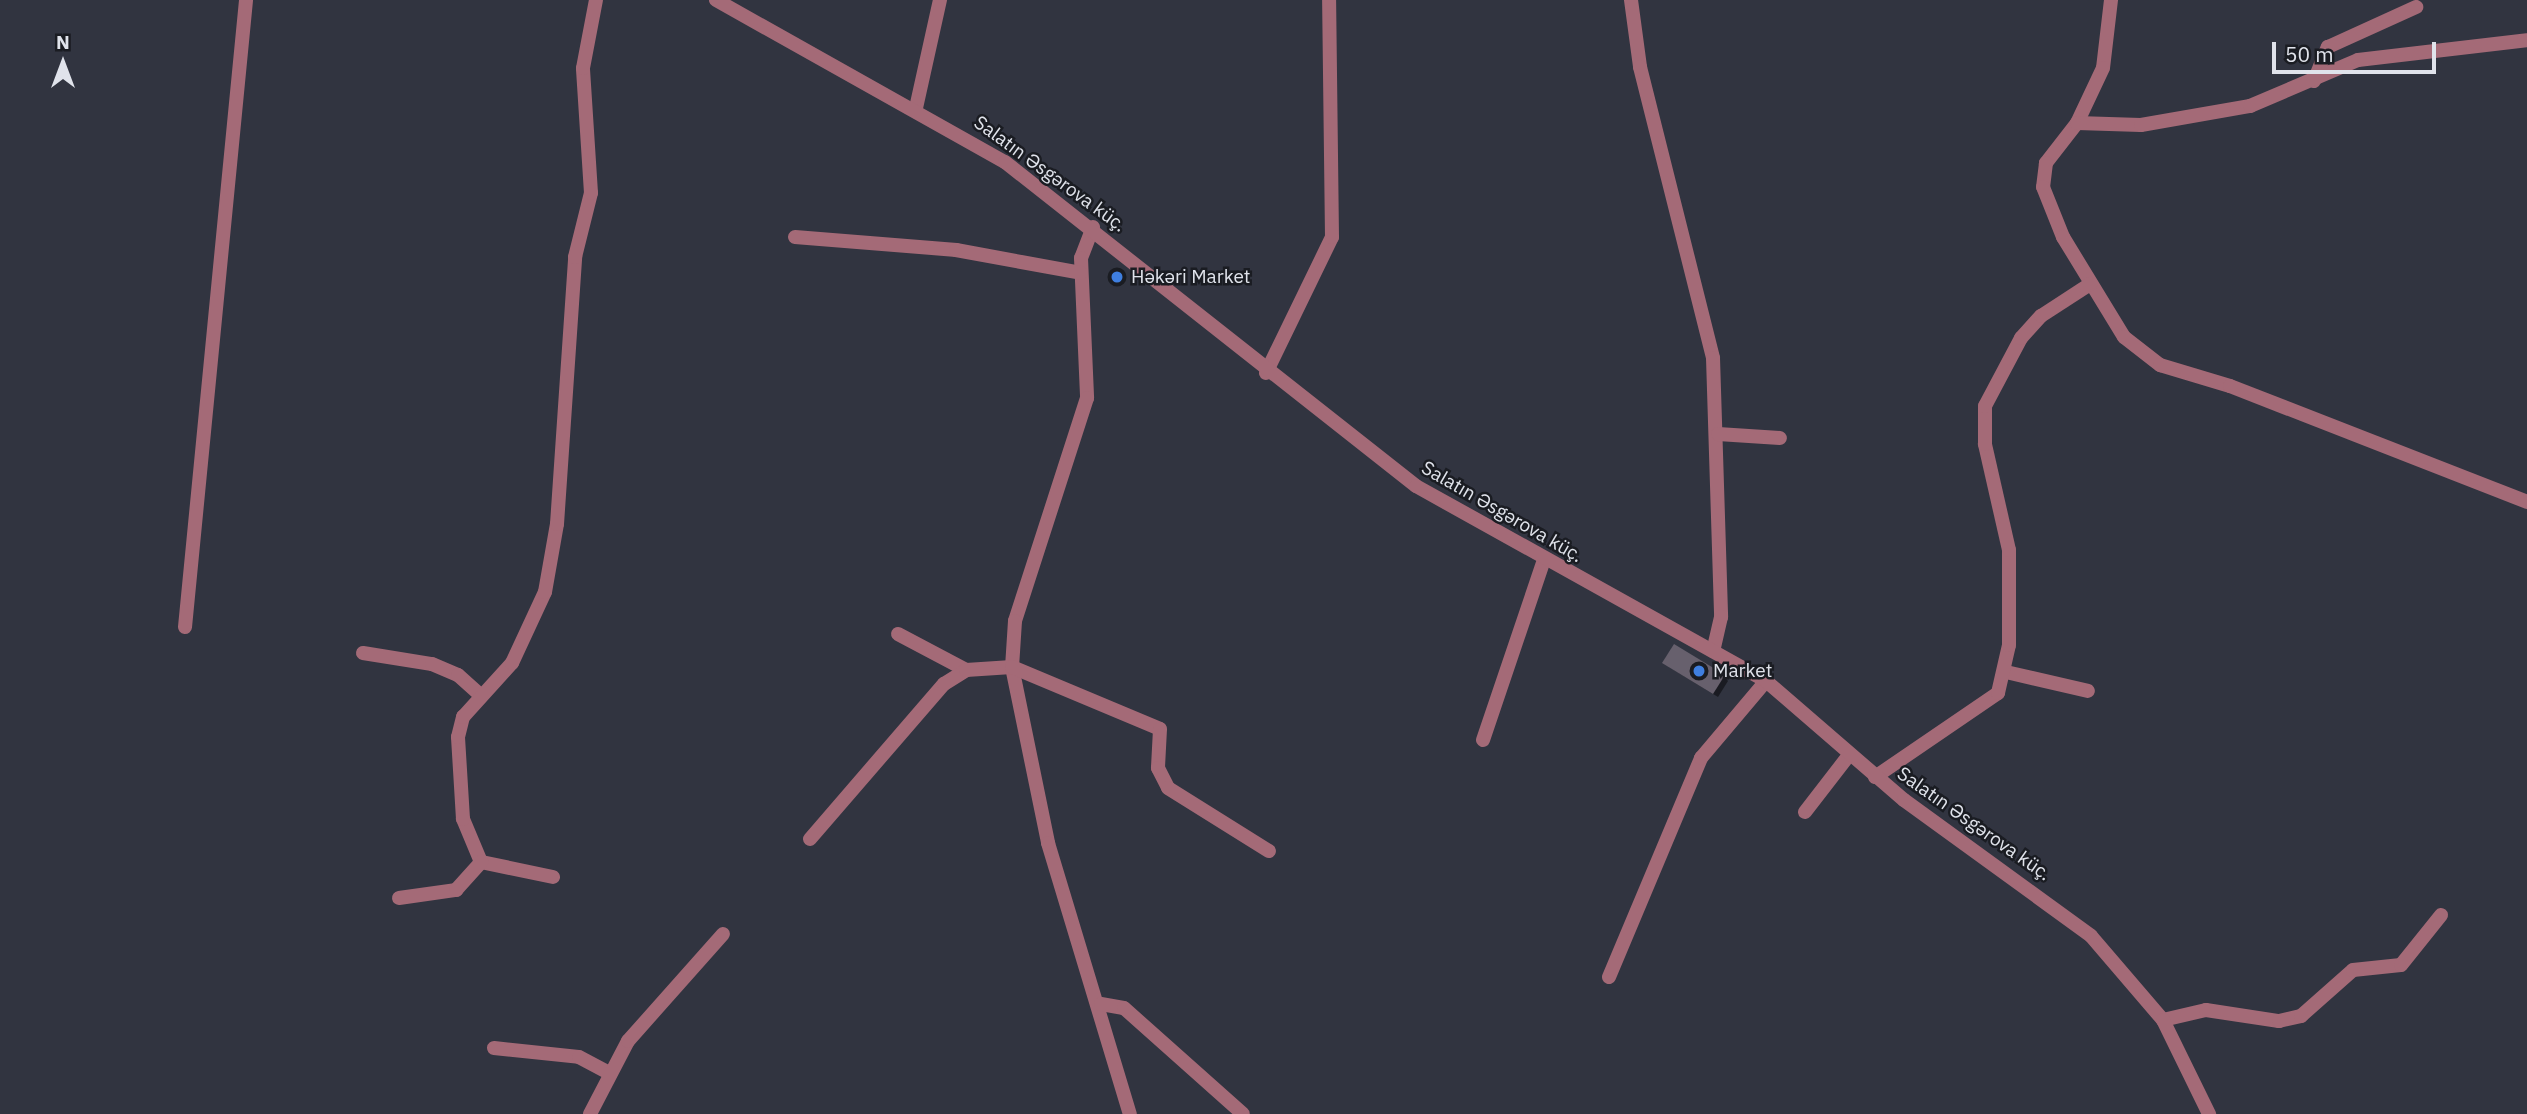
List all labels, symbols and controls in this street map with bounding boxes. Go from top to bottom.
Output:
north arrow [28,28,98,98]
scale bar [2275,28,2440,72]
text: N [56,30,70,54]
text: 50 m [2285,40,2334,68]
street label: Salatın Əsgərova küç. [969,111,1131,237]
place label: Həkəri Market [1131,266,1251,288]
marker: Həkəri Market [1109,269,1125,285]
street label: Salatın Əsgərova küç. [1417,456,1587,568]
place label: Market [1713,660,1772,682]
marker: Market [1691,663,1707,679]
street label: Salatın Əsgərova küç. [1893,762,2055,886]

